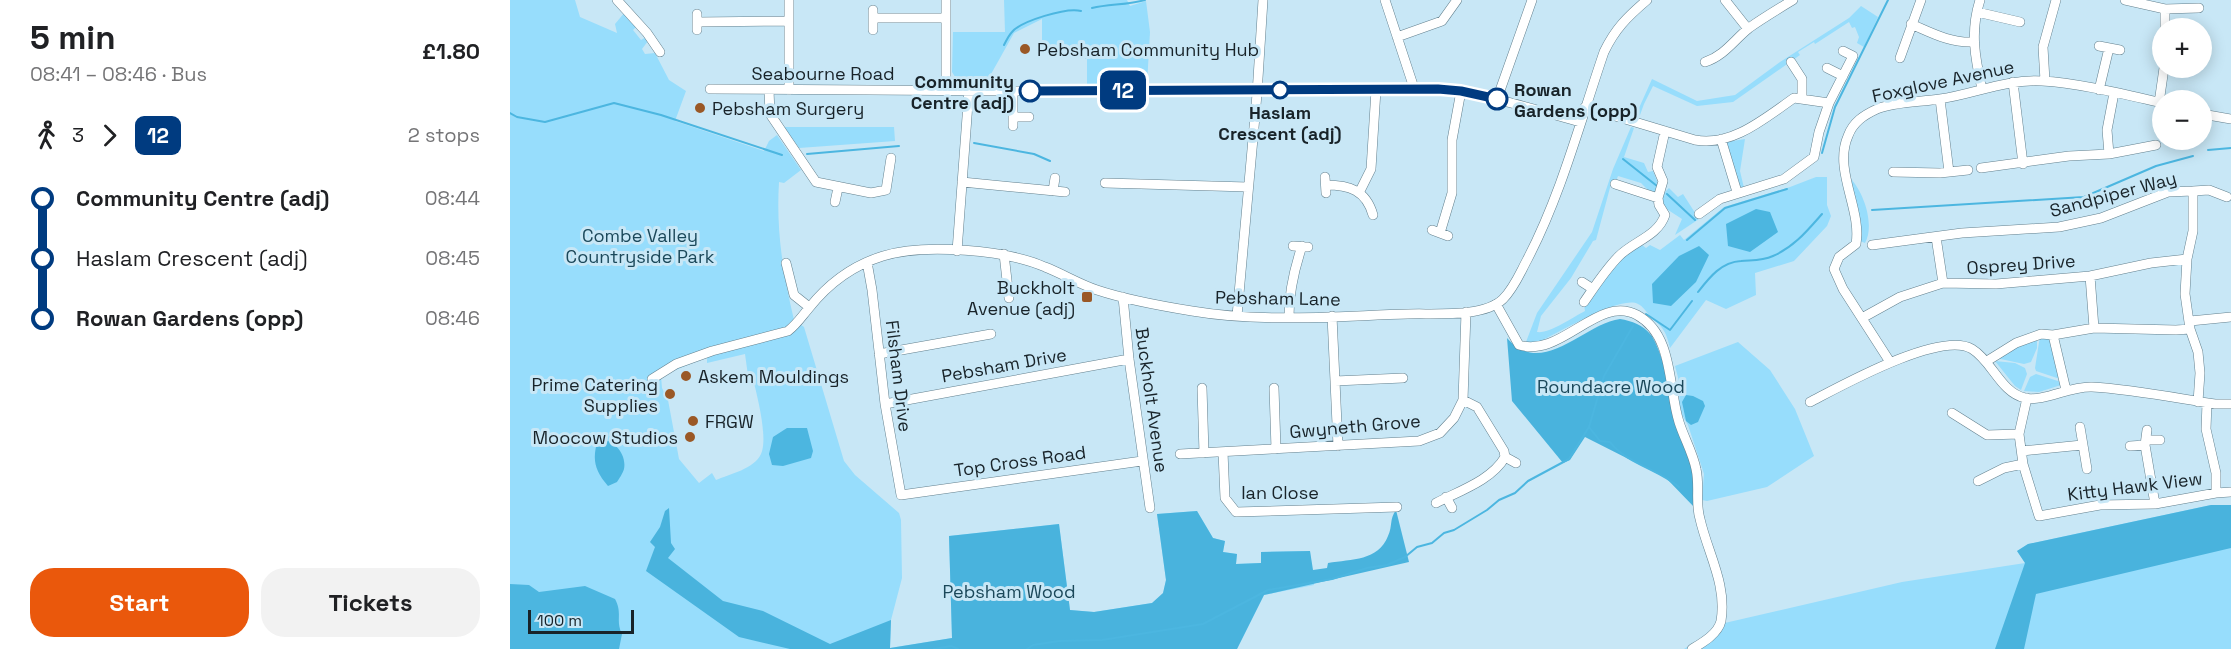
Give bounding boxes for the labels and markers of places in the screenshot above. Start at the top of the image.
place label: Pebsham Community Hub [1037,38,1259,61]
marker: Pebsham Community Hub [1018,42,1032,56]
place label: Community Centre (adj) [911,70,1014,114]
place label: Rowan Gardens (opp) [1514,78,1638,122]
marker: Community Centre (adj) [1019,80,1041,102]
marker: Haslam Crescent (adj) [1271,81,1289,99]
marker: Rowan Gardens (opp) [1486,88,1508,110]
place label: Pebsham Surgery [712,97,864,120]
marker: Pebsham Surgery [693,101,707,115]
place label: Haslam Crescent (adj) [1218,101,1342,145]
place label: Buckholt Avenue (adj) [967,276,1075,320]
marker: Buckholt Avenue (adj) [1080,290,1094,304]
place label: Askem Mouldings [698,365,849,388]
marker: Askem Mouldings [679,369,693,383]
place label: Prime Catering Supplies [531,373,658,417]
marker: Prime Catering Supplies [663,387,677,401]
place label: FRGW [705,410,754,433]
marker: FRGW [686,414,700,428]
place label: Moocow Studios [532,426,678,449]
marker: Moocow Studios [683,430,697,444]

